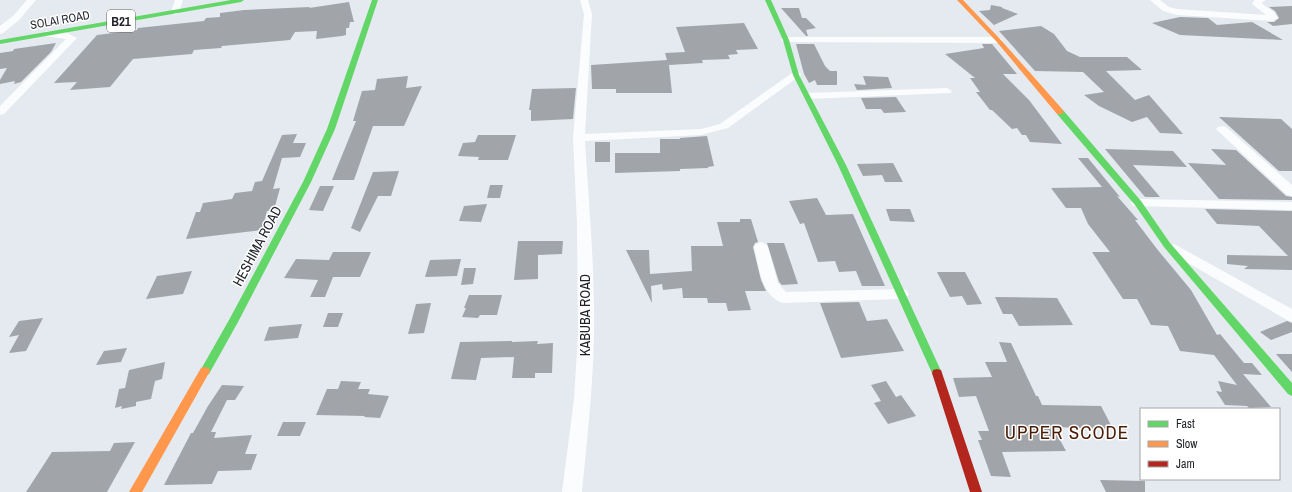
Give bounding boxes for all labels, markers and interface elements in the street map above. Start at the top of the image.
street label: SOLAI ROAD [29,7,91,33]
road number: B21 [107,10,135,32]
street label: HESHIMA ROAD [228,203,286,289]
street label: KABUBA ROAD [576,274,594,356]
legend [1140,408,1280,480]
text: Fast [1176,416,1195,432]
district label: UPPER SCODE [1005,419,1129,445]
text: Slow [1176,436,1198,452]
text: Jam [1176,456,1195,472]

